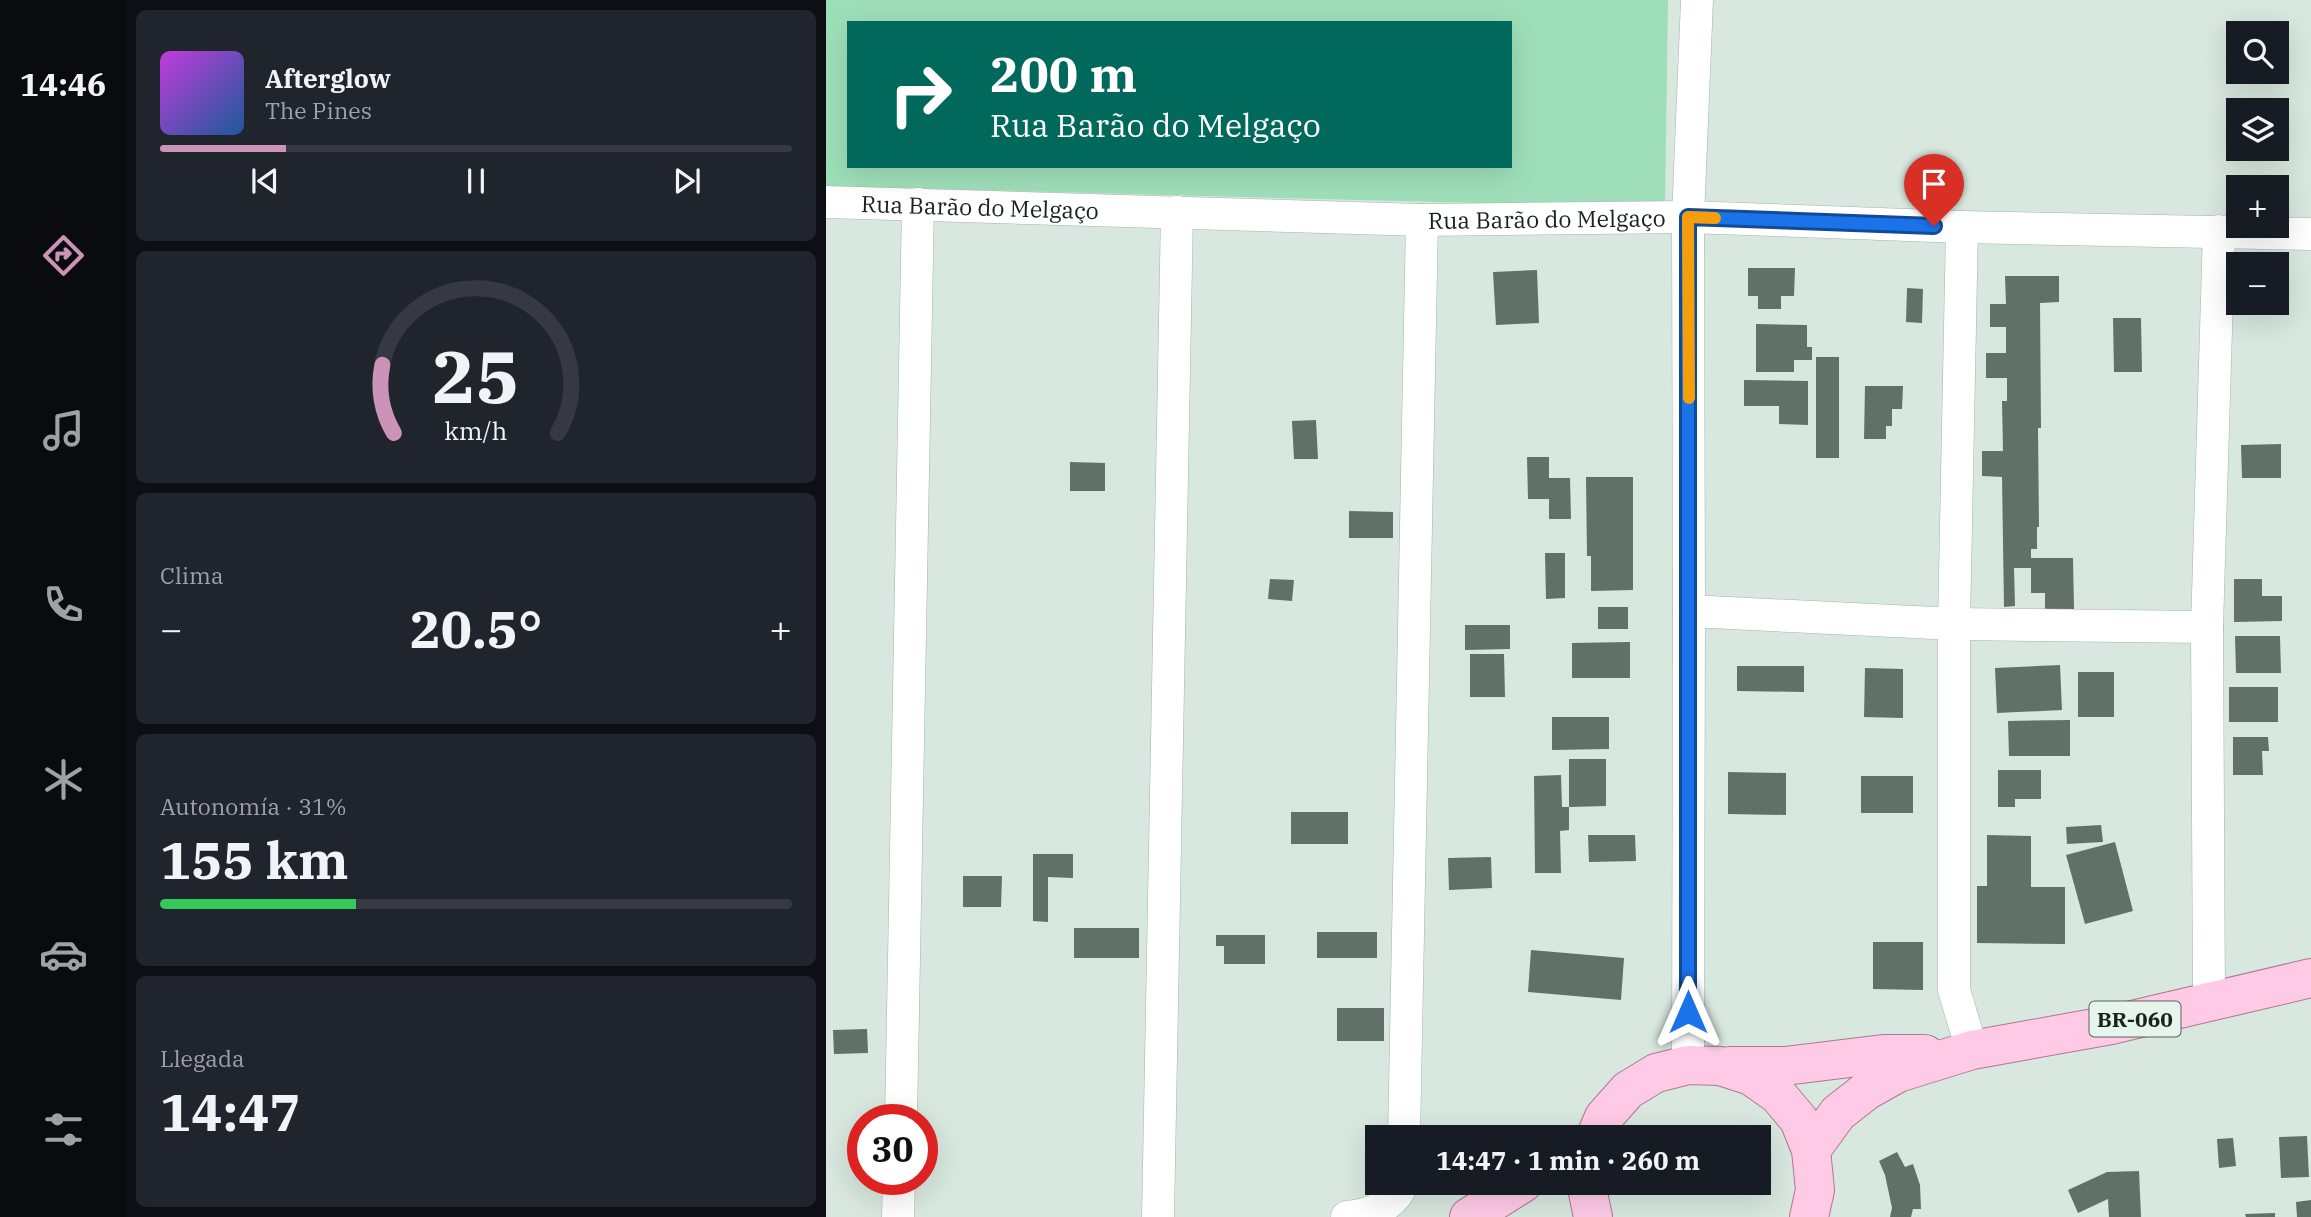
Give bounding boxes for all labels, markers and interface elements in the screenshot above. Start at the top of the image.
map controls [2226,21,2289,315]
button: search [2226,21,2289,84]
text: 200 m [990,42,1137,105]
icon: right [875,49,966,140]
text: Afterglow [265,61,391,95]
text: 14:46 [20,63,106,105]
text: The Pines [265,95,372,125]
button: layers [2226,98,2289,161]
text: Rua Barão do Melgaço [990,104,1321,146]
pin [1904,154,1964,226]
icon: previous [246,162,284,200]
icon: pause [457,162,495,200]
icon: next [668,162,706,200]
icon: arrive [1915,165,1953,203]
button: + [2226,175,2289,238]
street label: Rua Barão do Melgaço [861,188,1099,225]
street label: Rua Barão do Melgaço [1428,202,1666,235]
icon: directions [39,231,88,280]
button: − [2226,252,2289,315]
text: 25 [432,329,520,424]
icon: music [39,406,88,455]
text: km/h [444,414,508,447]
text: Clima [160,560,224,590]
icon: phone [39,580,88,629]
text: 20.5° [410,595,542,662]
text: − [160,604,183,653]
text: + [769,604,792,653]
icon: climate [39,755,88,804]
text: Autonomía · 31% [160,791,347,821]
text: 155 km [160,826,349,893]
icon: car [39,930,88,979]
position arrow [1651,975,1725,1049]
road number: BR-060 [2090,1002,2180,1036]
text: Llegada [160,1043,244,1073]
text: 14:47 [160,1078,301,1145]
speed limit sign: 30 [847,1104,938,1195]
icon: filters [39,1105,88,1154]
text: 14:47 · 1 min · 260 m [1436,1143,1700,1177]

